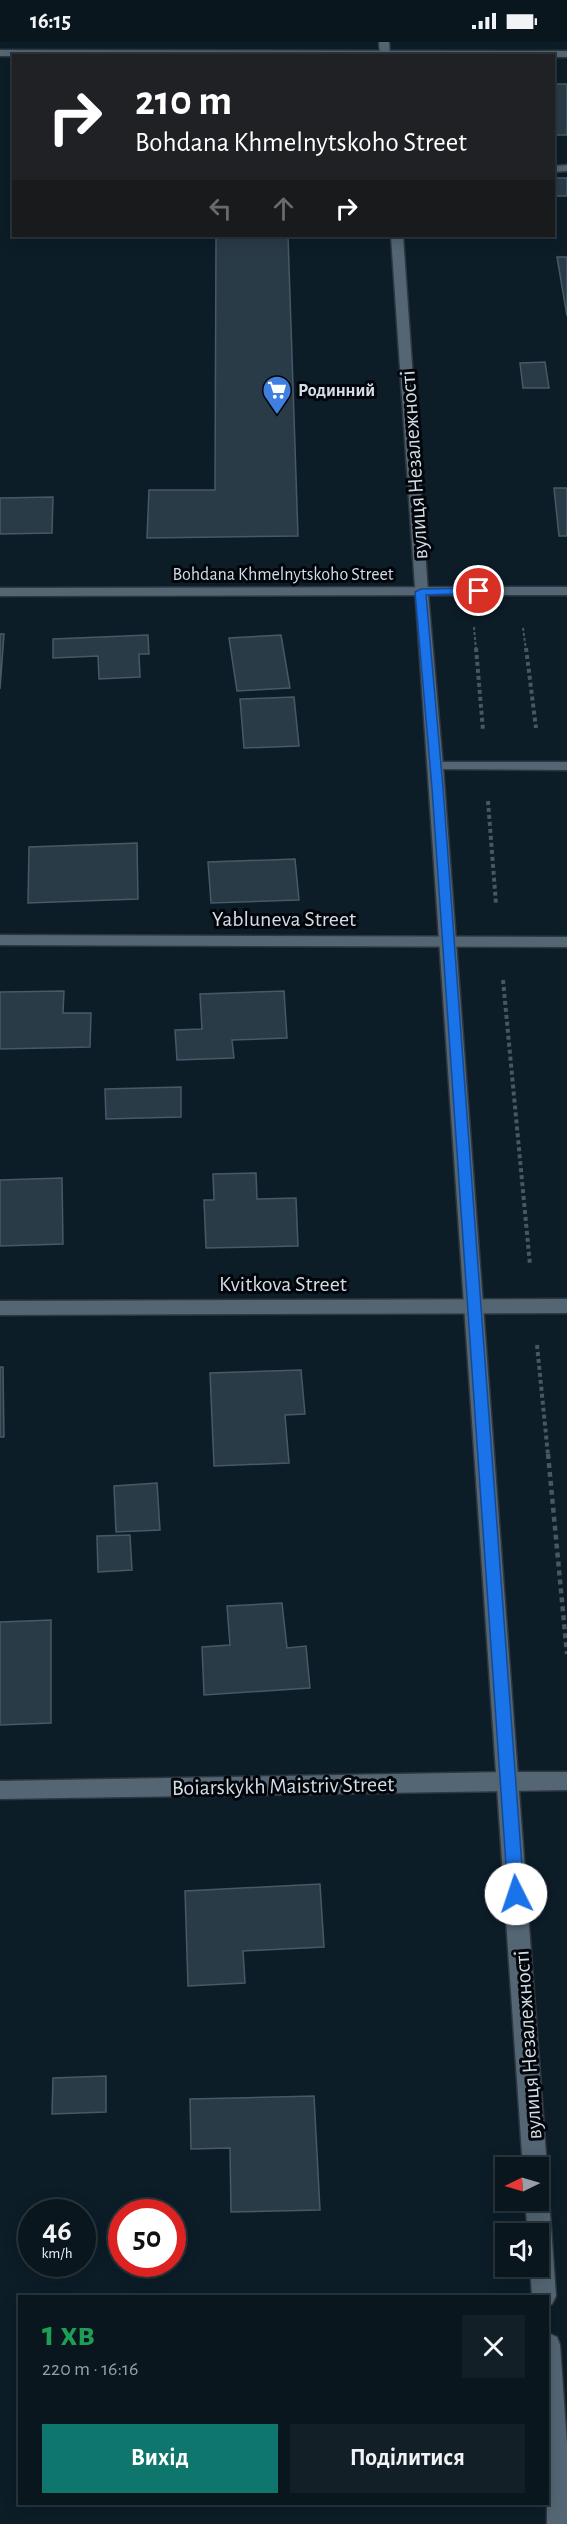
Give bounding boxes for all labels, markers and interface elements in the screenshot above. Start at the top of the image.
text: 16:15 [30,10,71,32]
icon: right [36,78,114,156]
text: 210 m [135,80,232,122]
text: Bohdana Khmelnytskoho Street [135,129,467,156]
icon: left [204,192,237,225]
icon: ahead [267,192,300,225]
icon: right [330,192,363,225]
street label: вулиця Незалежності [396,370,432,560]
supermarket icon: Родинний [261,374,293,416]
place label: Родинний [298,382,375,400]
pin [453,565,504,616]
street label: Bohdana Khmelnytskoho Street [172,566,394,584]
icon: arrive [462,574,495,607]
street label: Yabluneva Street [212,908,356,930]
street label: Kvitkova Street [219,1273,347,1295]
street label: Boiarskykh Maistriv Street [172,1773,394,1799]
position arrow [484,1862,548,1926]
street label: вулиця Незалежності [510,1950,546,2140]
north arrow [495,2157,549,2211]
map controls [495,2157,549,2277]
speed limit sign: 50 [108,2199,186,2277]
text: 46 [42,2216,72,2246]
button: sound [495,2223,549,2277]
text: km/h [42,2246,72,2261]
button: close [462,2315,525,2378]
text: 1 хв [42,2316,95,2352]
text: 220 m · 16:16 [42,2359,138,2379]
button: Вихід [42,2424,278,2493]
button: Поділитися [290,2424,525,2493]

